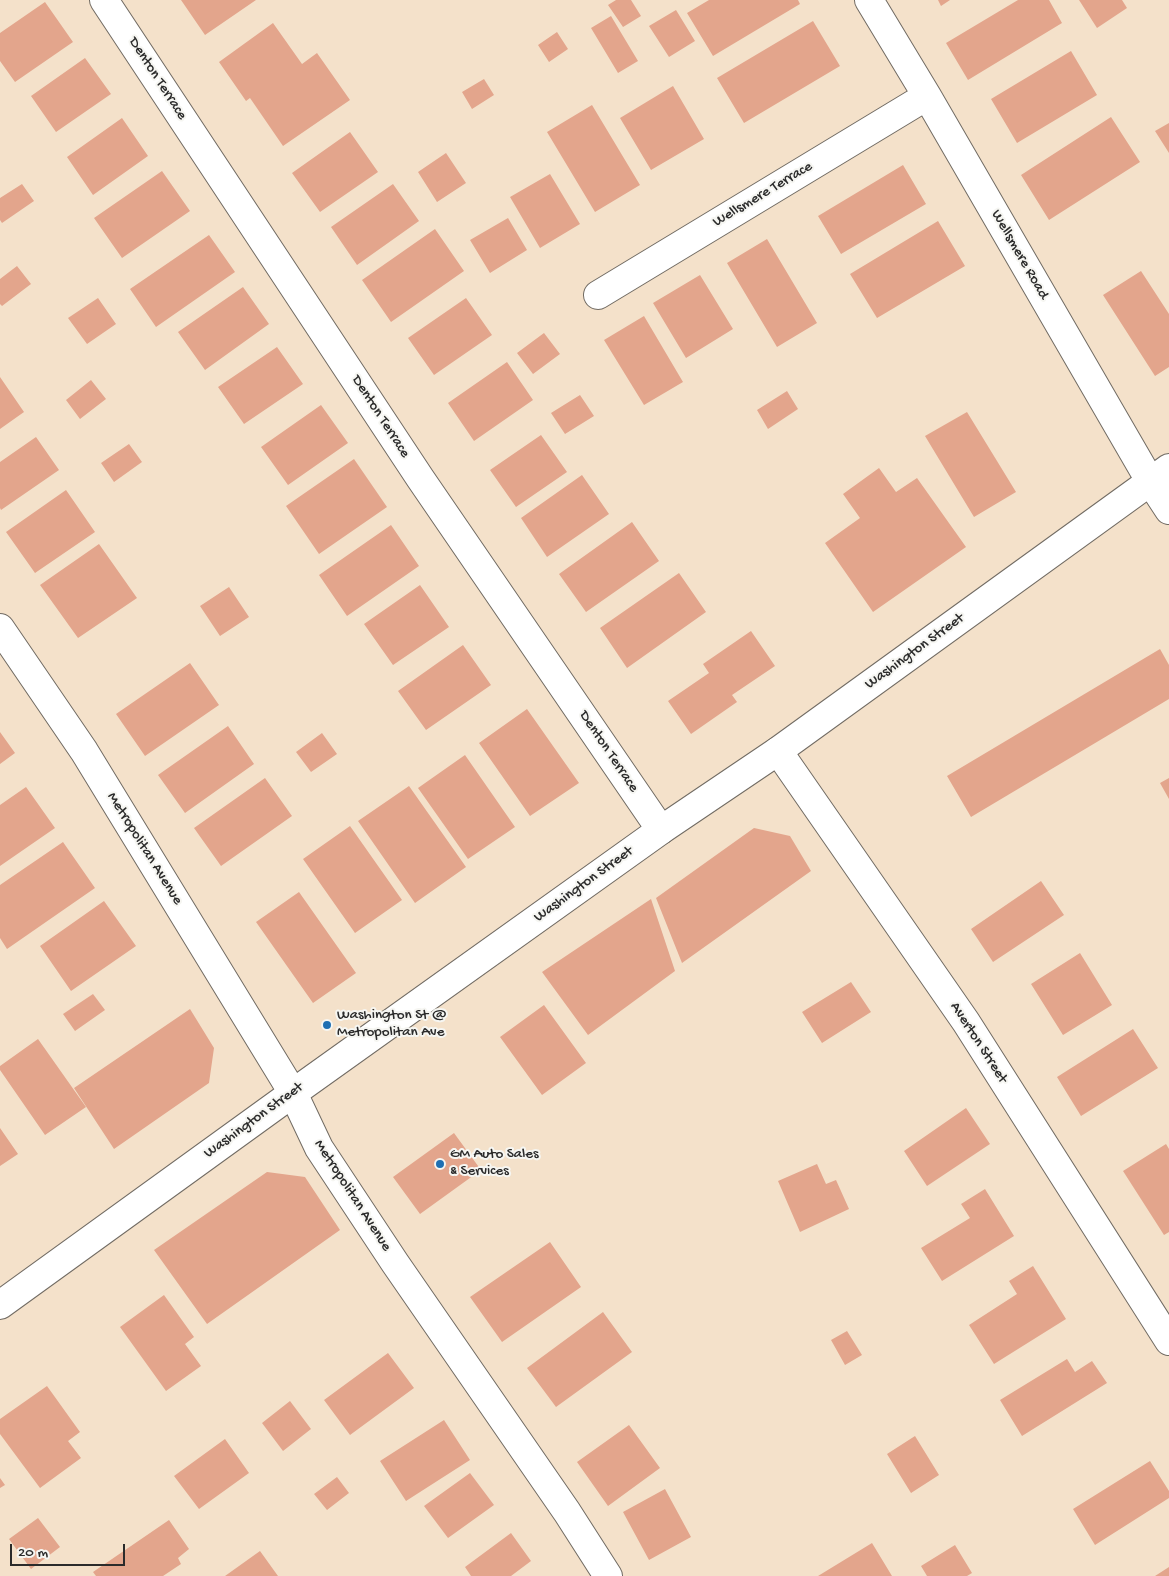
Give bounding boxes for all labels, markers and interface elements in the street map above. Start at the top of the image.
street label: Denton Terrace [124,34,190,124]
street label: Wellsmere Terrace [710,158,816,232]
street label: Wellsmere Road [986,207,1052,303]
street label: Denton Terrace [347,372,413,462]
street label: Washington Street [862,610,968,694]
street label: Denton Terrace [574,708,642,796]
street label: Metropolitan Avenue [102,789,186,909]
street label: Washington Street [531,843,637,927]
street label: Averton Street [945,999,1011,1087]
place label: Washington St @ Metropolitan Ave [337,1007,447,1042]
marker: Washington St @ Metropolitan Ave [321,1019,333,1031]
street label: Washington Street [201,1079,307,1163]
street label: Metropolitan Avenue [309,1137,395,1255]
place label: GM Auto Sales & Services [450,1146,539,1181]
marker: GM Auto Sales & Services [434,1158,446,1170]
scale bar [12,1534,128,1566]
text: 20 m [18,1544,48,1562]

